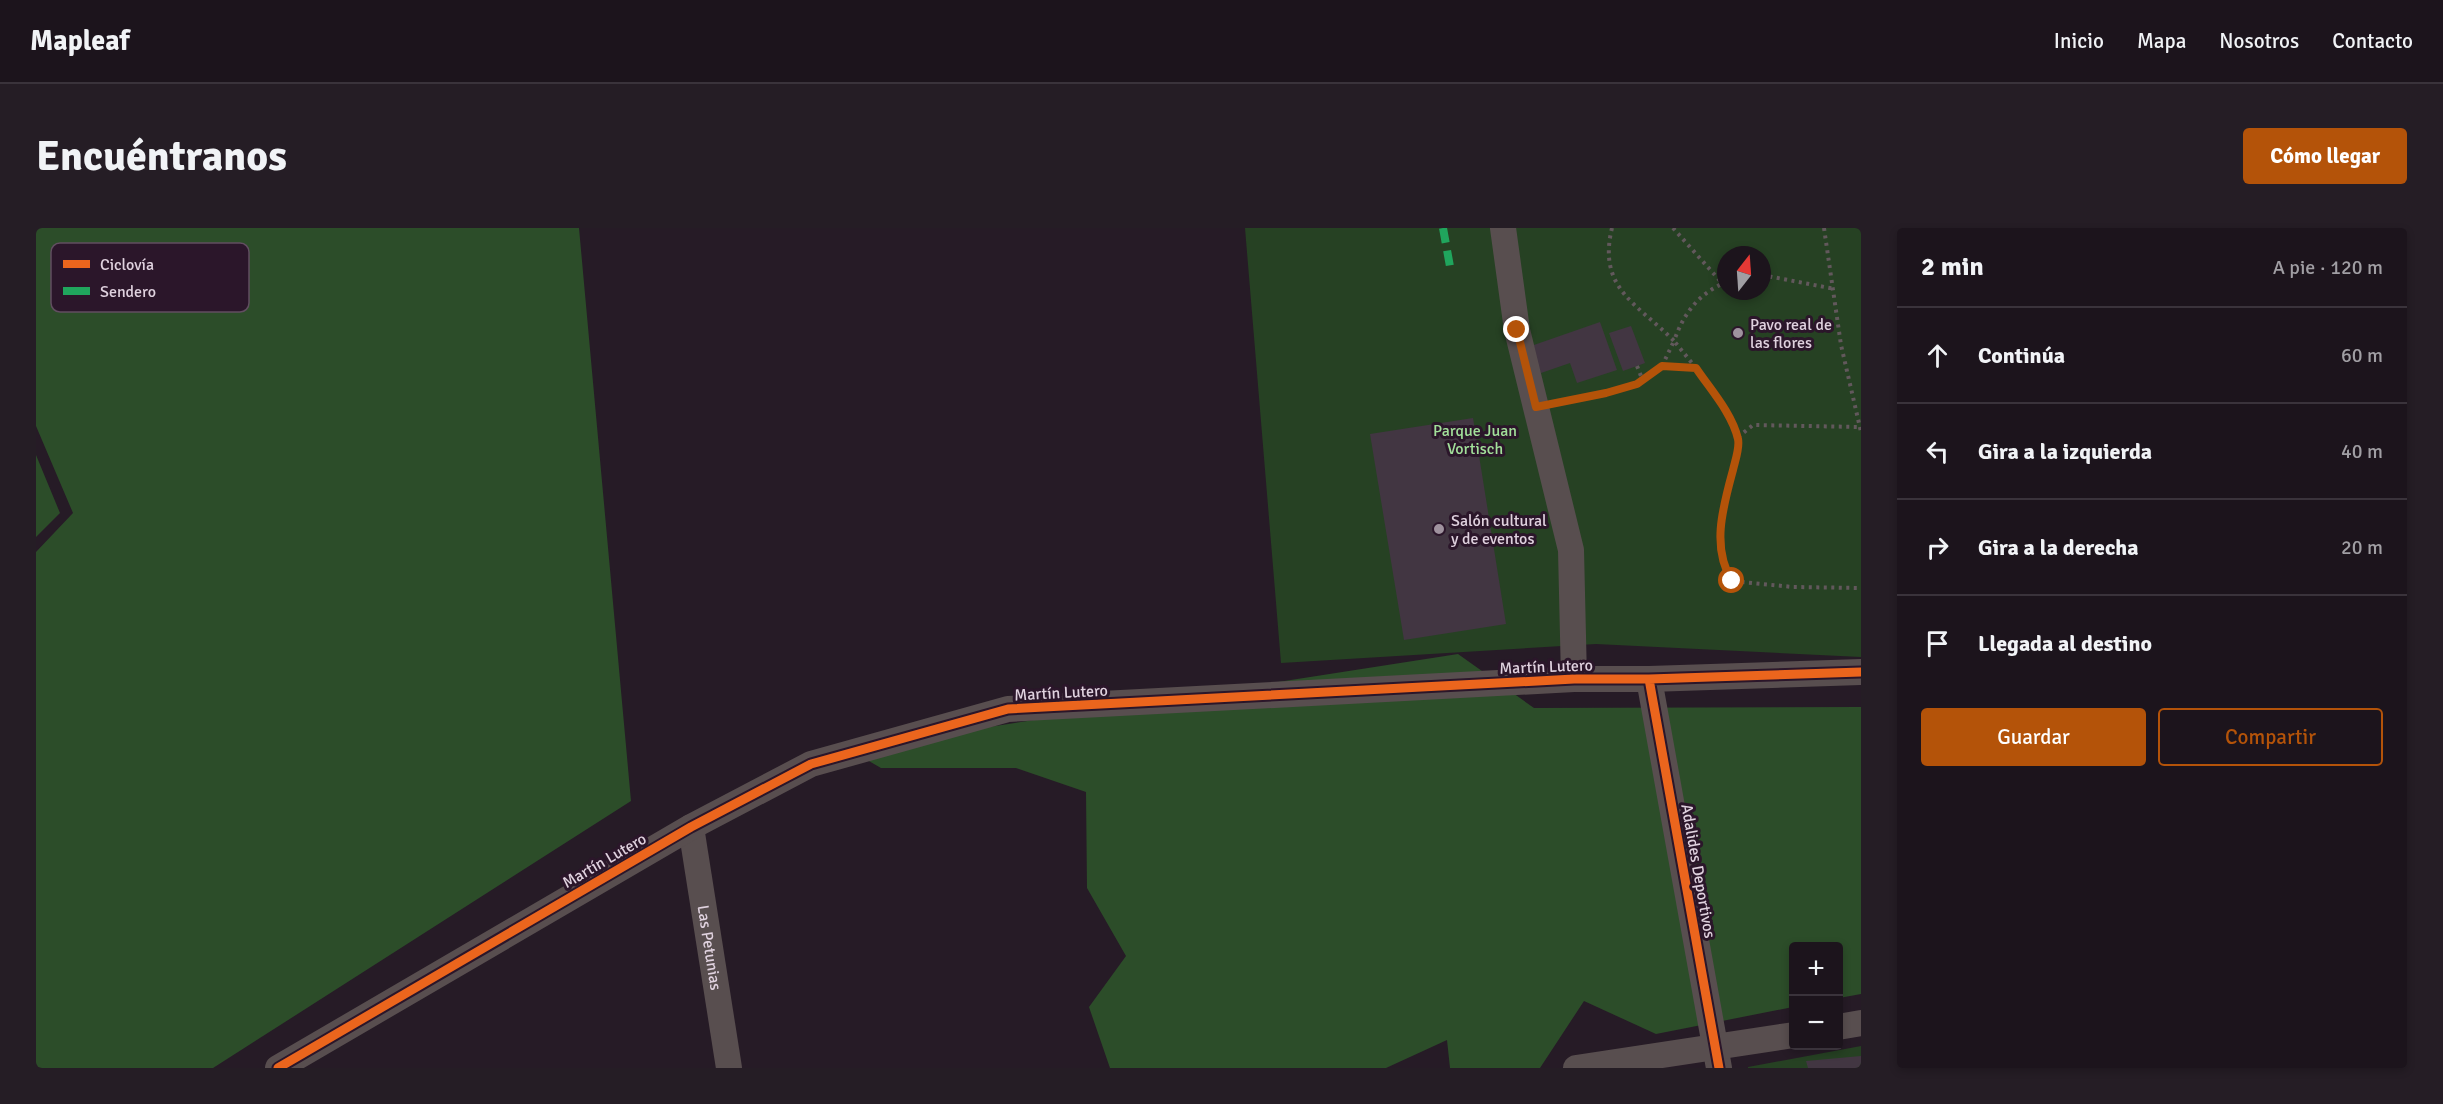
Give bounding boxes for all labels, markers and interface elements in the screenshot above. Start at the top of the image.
text: Mapleaf [30,24,130,58]
text: Inicio [2054,28,2104,54]
text: Mapa [2137,28,2186,54]
text: Nosotros [2219,28,2299,54]
text: Contacto [2332,28,2413,54]
button: Cómo llegar [2243,128,2407,184]
text: Encuéntranos [36,131,287,182]
legend [51,243,249,312]
north arrow [1717,246,1771,300]
text: 2 min [1921,251,1984,283]
text: Ciclovía [100,255,154,275]
text: A pie · 120 m [2273,255,2383,280]
text: Sendero [100,282,156,302]
place label: Pavo real de las flores [1750,315,1832,353]
route end [1503,316,1529,342]
marker: Pavo real de las flores [1731,326,1745,340]
icon: ahead [1921,339,1954,372]
text: Continúa [1978,342,2065,369]
text: 60 m [2341,343,2383,368]
park label: Parque Juan Vortisch [1433,421,1517,459]
icon: left [1921,435,1954,468]
text: Gira a la izquierda [1978,438,2152,465]
text: 40 m [2341,439,2383,464]
place label: Salón cultural y de eventos [1451,511,1547,549]
marker: Salón cultural y de eventos [1432,522,1446,536]
icon: right [1921,531,1954,564]
text: Gira a la derecha [1978,534,2139,561]
text: 20 m [2341,535,2383,560]
route start [1718,567,1744,593]
icon: arrive [1921,627,1954,660]
text: Llegada al destino [1978,630,2152,657]
street label: Martín Lutero [1499,655,1593,679]
street label: Martín Lutero [1014,681,1108,705]
button: Guardar [1921,708,2146,766]
button: Compartir [2158,708,2383,766]
street label: Adalides Deportivos [1676,803,1720,940]
street label: Martín Lutero [559,829,650,893]
street label: Las Petunias [692,904,726,992]
map controls [1789,942,1843,1050]
button: + [1789,942,1843,996]
button: − [1789,996,1843,1050]

